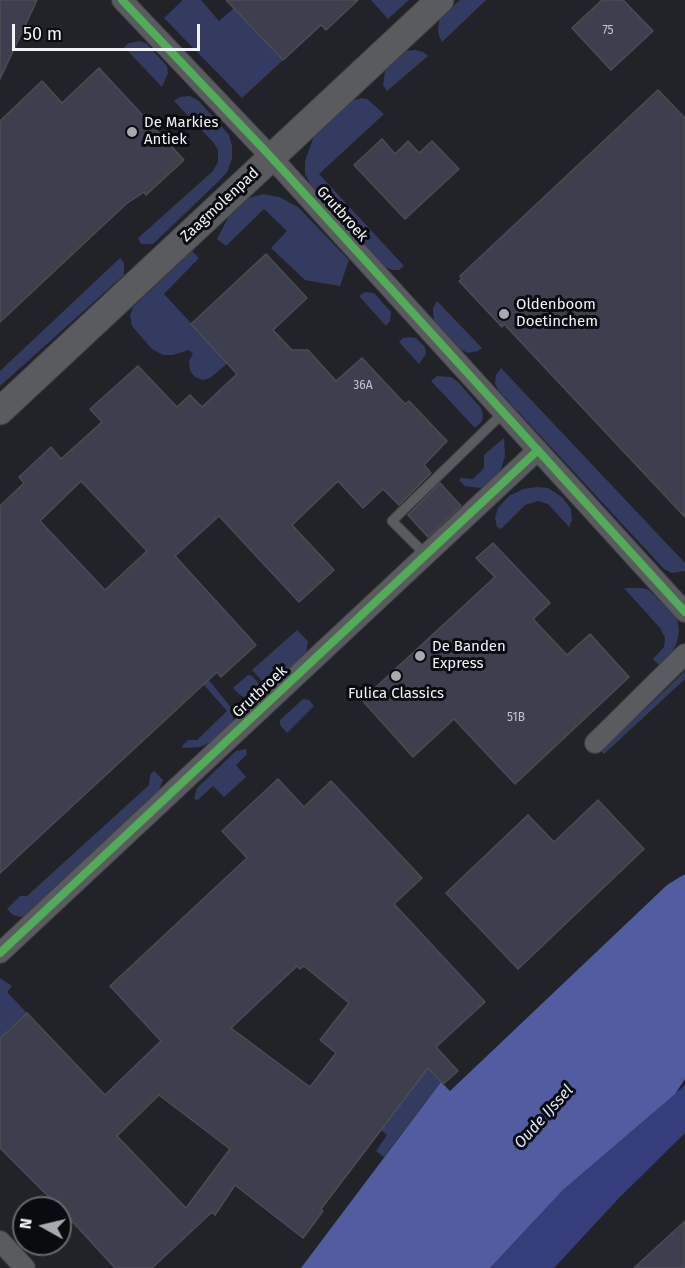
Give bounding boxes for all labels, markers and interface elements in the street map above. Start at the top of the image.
scale bar [15,12,202,50]
text: 50 m [23,23,62,45]
house number: 75 [602,24,614,38]
place label: De Markies Antiek [144,114,219,149]
marker: De Markies Antiek [125,125,139,139]
street label: Zaagmolenpad [177,164,263,246]
street label: Grutbroek [312,183,372,245]
place label: Oldenboom Doetinchem [516,296,598,331]
marker: Oldenboom Doetinchem [497,307,511,321]
house number: 36A [353,379,373,393]
place label: De Banden Express [432,638,506,673]
marker: De Banden Express [413,649,427,663]
street label: Grutbroek [229,662,291,722]
marker: Fulica Classics [389,669,403,683]
place label: Fulica Classics [348,685,444,703]
house number: 51B [507,711,525,725]
water label: Oude IJssel [510,1081,578,1153]
north arrow [12,1196,72,1256]
text: N [16,1217,36,1230]

